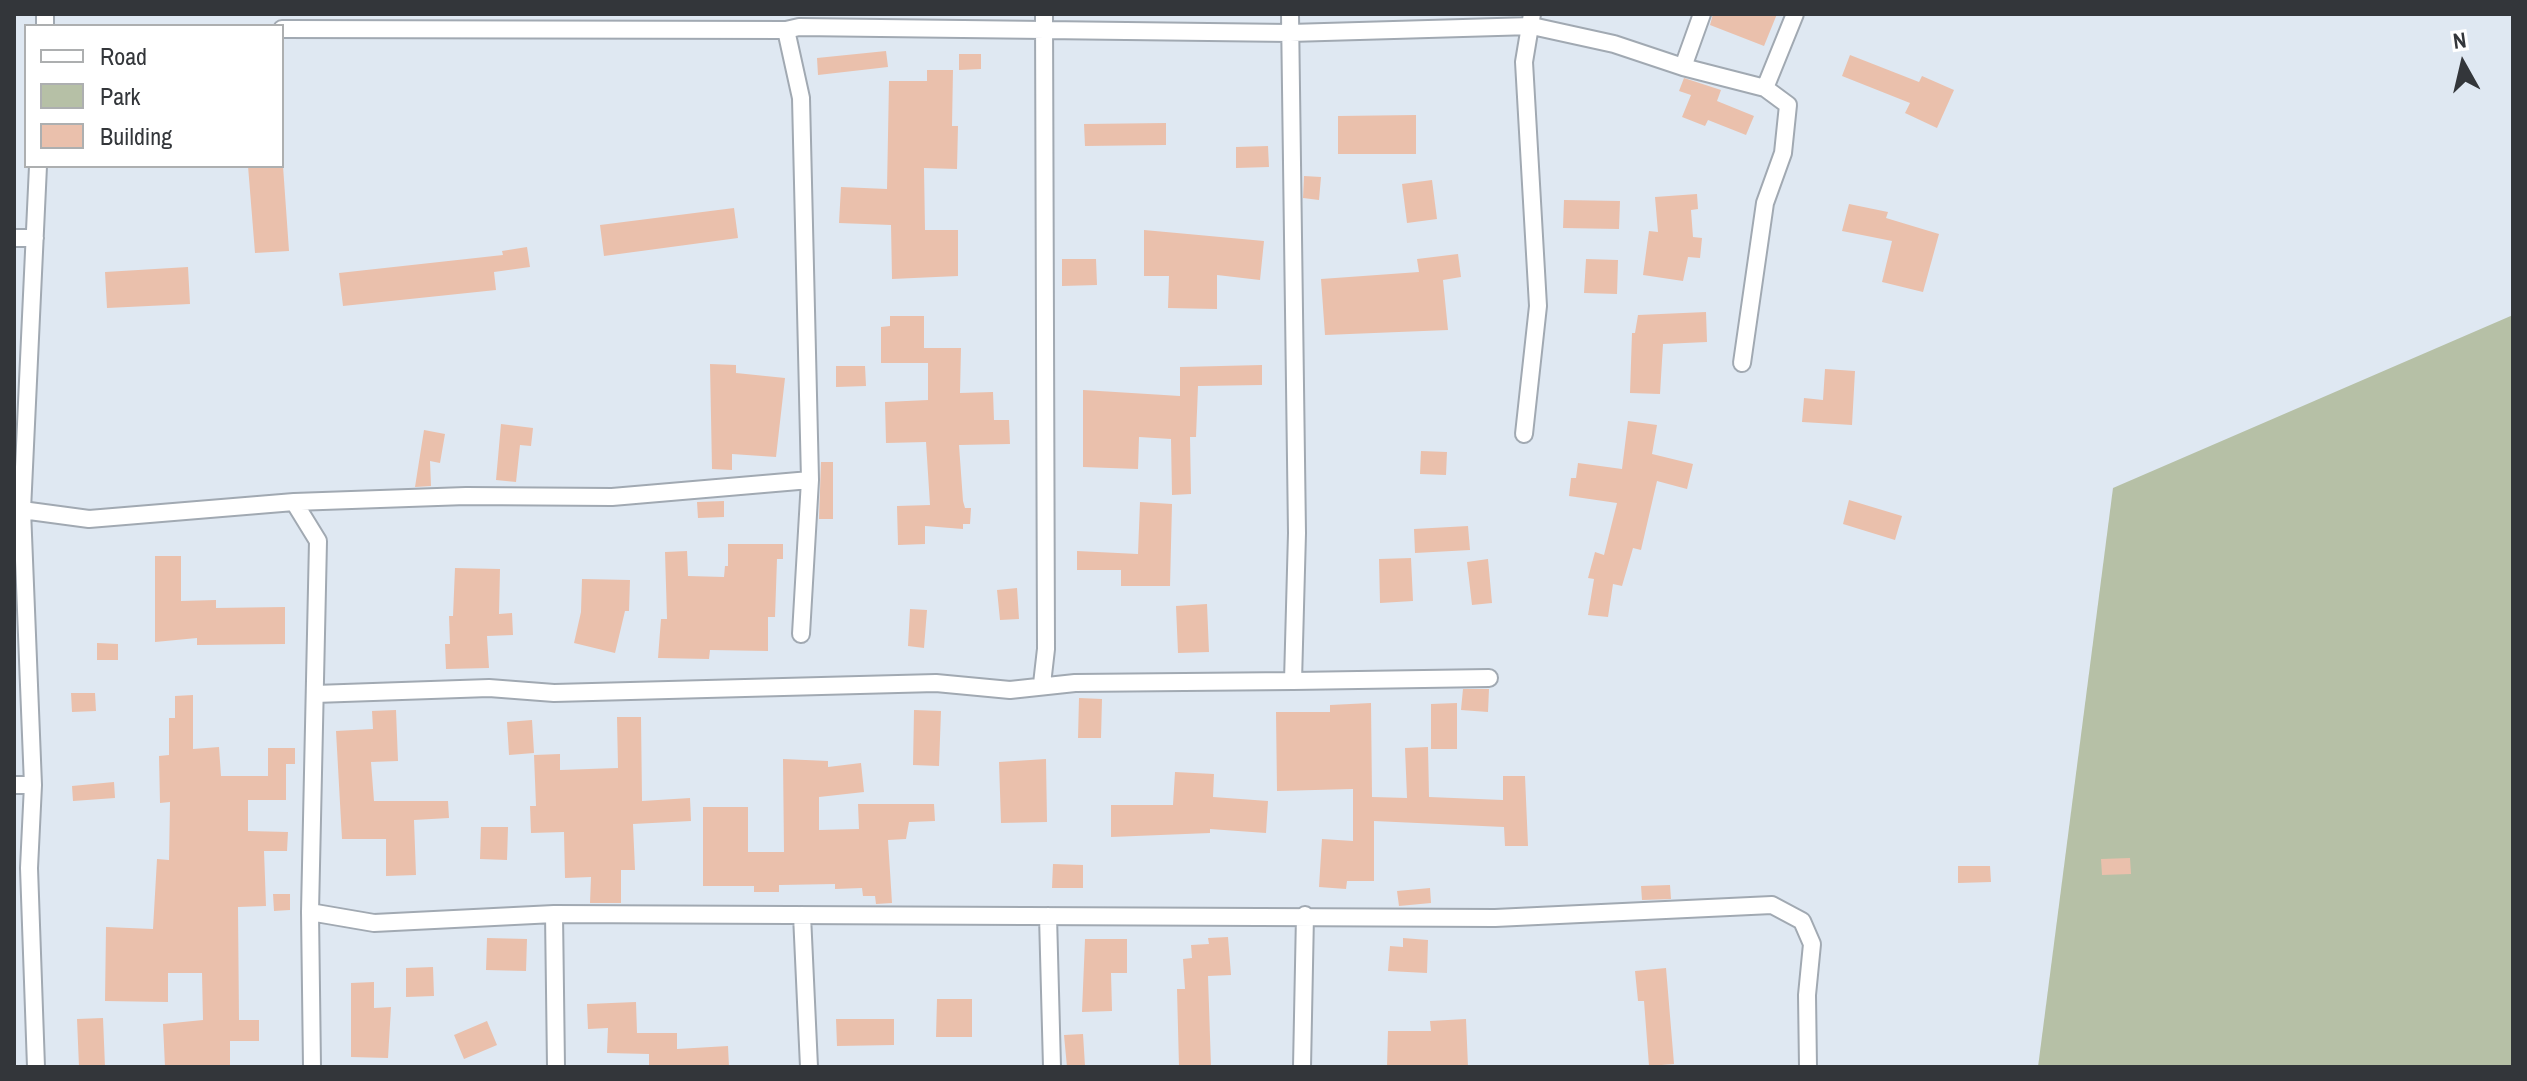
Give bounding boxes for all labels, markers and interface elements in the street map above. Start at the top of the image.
legend [24,24,284,168]
north arrow [2423,24,2503,104]
text: N [2451,24,2468,56]
text: Road [100,40,147,72]
text: Park [100,80,140,112]
text: Building [100,120,172,152]

